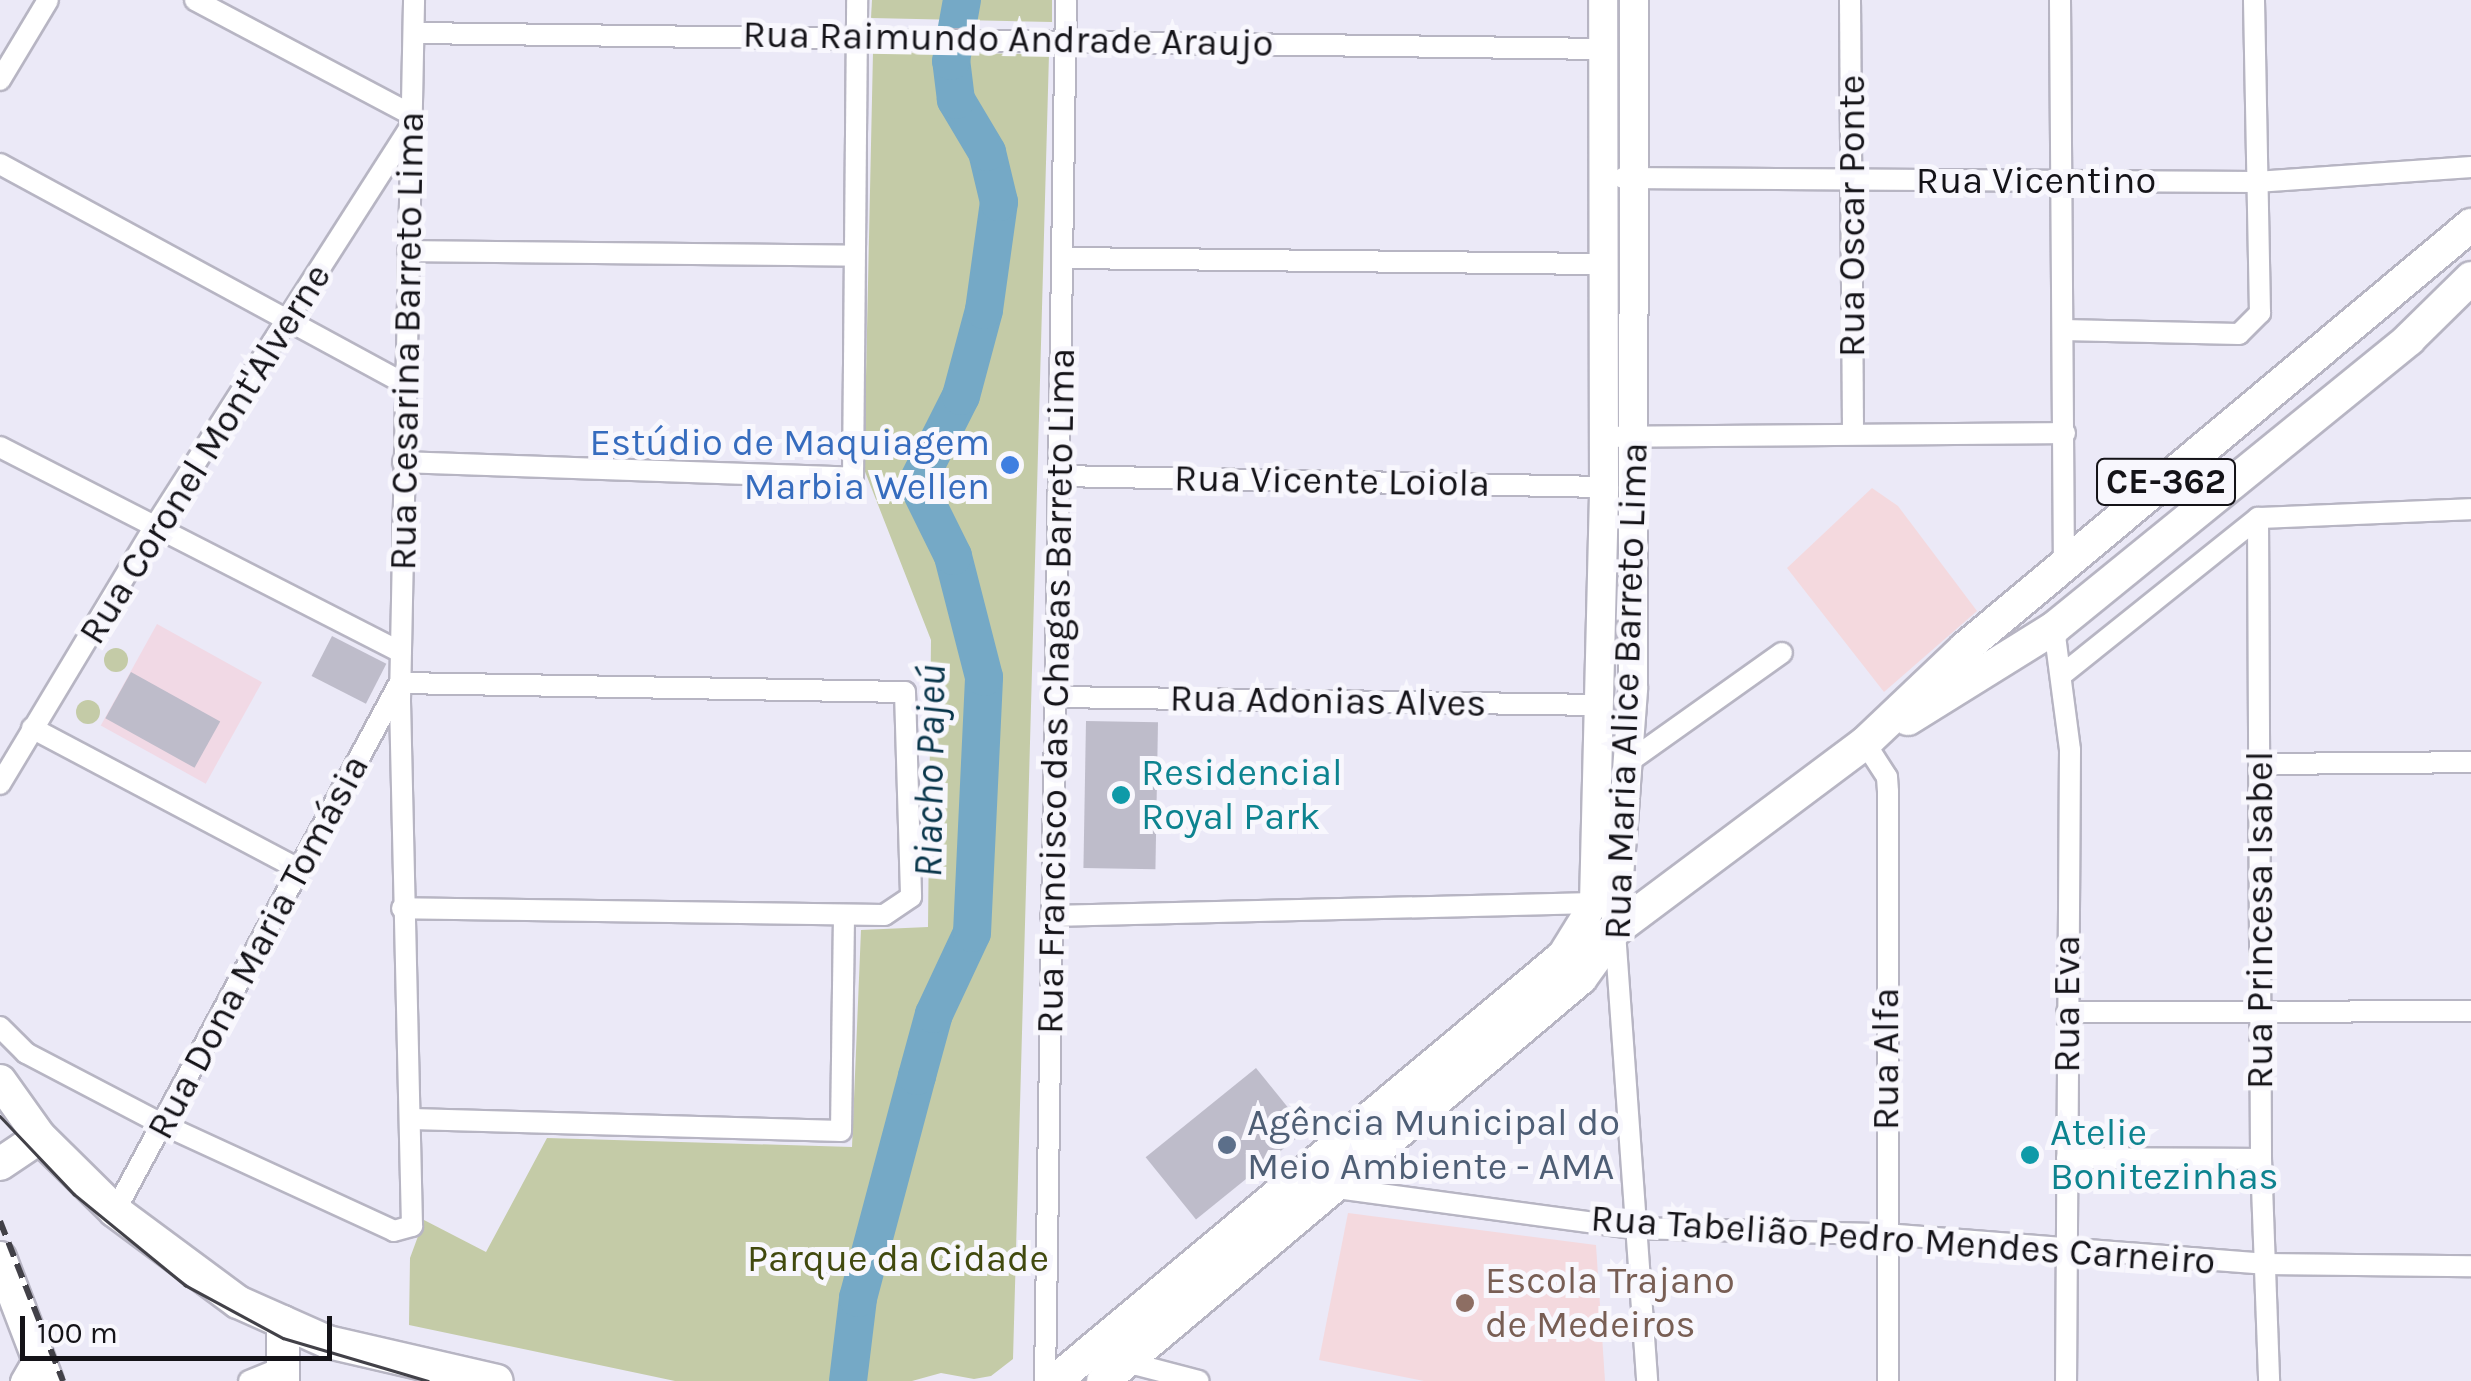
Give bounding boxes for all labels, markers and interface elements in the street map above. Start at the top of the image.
street label: Rua Raimundo Andrade Araujo [742,12,1274,66]
street label: Rua Oscar Ponte [1829,75,1875,357]
street label: Rua Cesarina Barreto Lima [380,111,434,571]
street label: Rua Vicentino [1916,158,2156,204]
street label: Rua Coronel Mont'Alverne [69,256,341,652]
street label: Rua Francisco das Chagas Barreto Lima [1027,348,1085,1034]
place label: Estúdio de Maquiagem Marbia Wellen [590,420,990,509]
street label: Rua Maria Alice Barreto Lima [1595,442,1657,940]
road number: CE-362 [2096,452,2236,512]
marker: Estúdio de Maquiagem Marbia Wellen [999,454,1021,476]
street label: Rua Vicente Loiola [1174,455,1490,507]
water label: Riacho Pajeú [904,664,956,878]
street label: Rua Adonias Alves [1169,675,1487,727]
street label: Rua Dona Maria Tomásia [137,747,379,1147]
place label: Residencial Royal Park [1141,750,1343,839]
street label: Rua Princesa Isabel [2237,751,2283,1089]
marker: Residencial Royal Park [1110,784,1132,806]
street label: Rua Eva [2044,935,2090,1073]
street label: Rua Alfa [1863,988,1909,1130]
place label: Agência Municipal do Meio Ambiente - AMA [1247,1100,1620,1190]
place label: Atelie Bonitezinhas [2050,1110,2279,1200]
marker: Agência Municipal do Meio Ambiente - AMA [1216,1134,1238,1156]
marker: Atelie Bonitezinhas [2019,1144,2041,1166]
street label: Rua Tabelião Pedro Mendes Carneiro [1589,1195,2217,1285]
park label: Parque da Cidade [747,1236,1049,1282]
place label: Escola Trajano de Medeiros [1485,1258,1735,1348]
marker: Escola Trajano de Medeiros [1454,1292,1476,1314]
scale bar [25,1296,338,1358]
text: 100 m [37,1315,118,1351]

